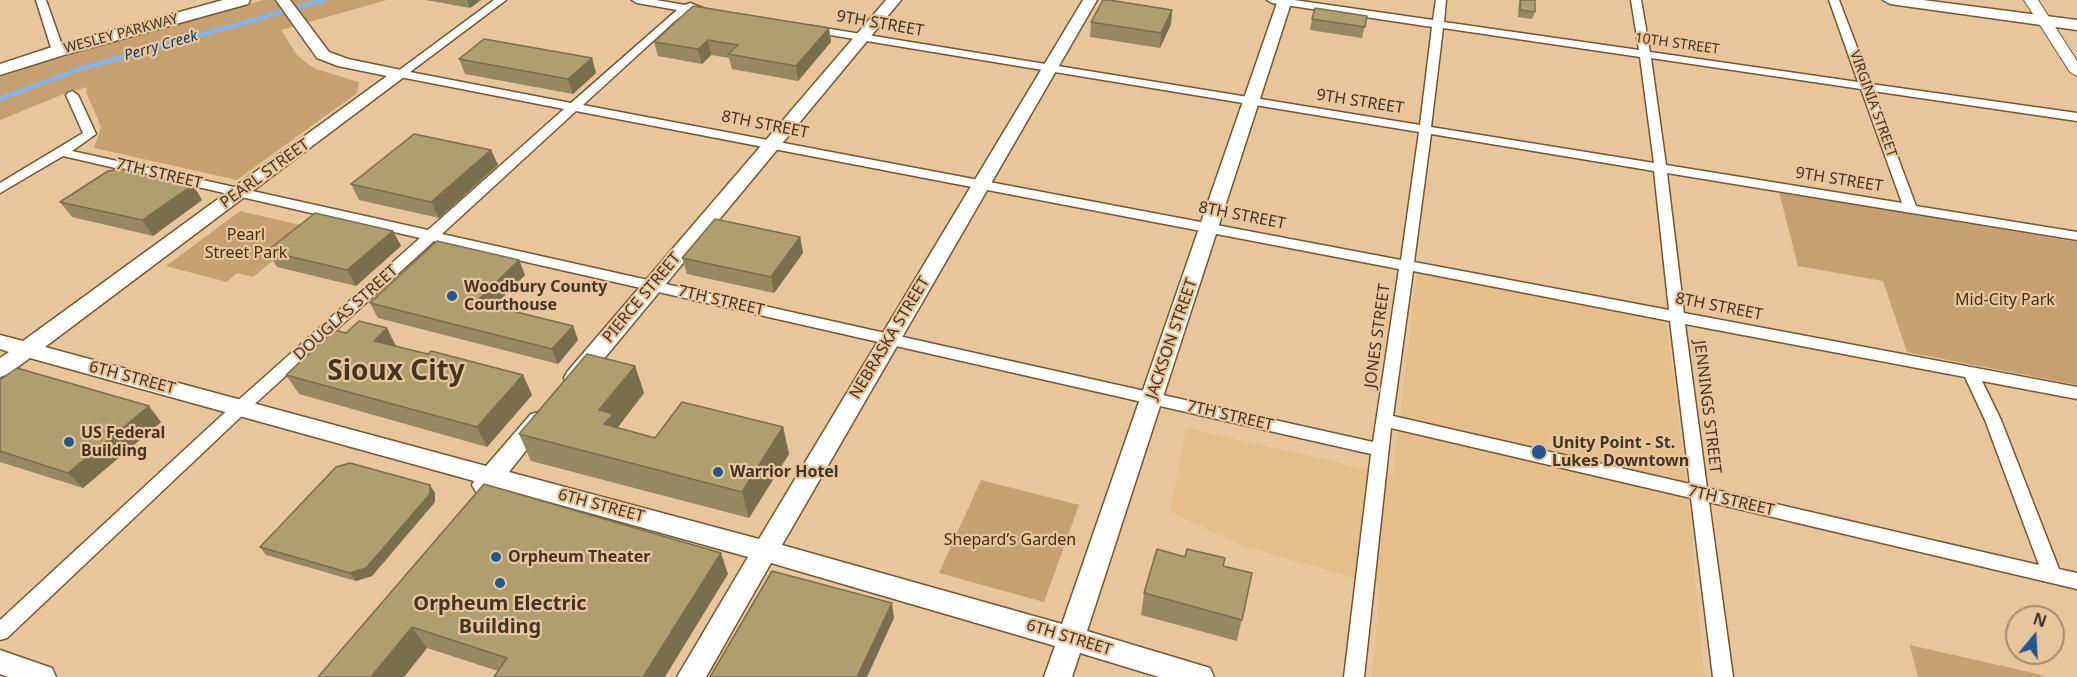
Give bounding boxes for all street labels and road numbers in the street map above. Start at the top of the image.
street label: 9TH STREET [835,7,925,41]
street label: WESLEY PARKWAY [62,11,180,57]
street label: 10TH STREET [1634,30,1720,58]
street label: VIRGINIA STREET [1846,48,1900,160]
street label: 9TH STREET [1315,86,1405,118]
street label: 8TH STREET [720,107,810,143]
street label: PEARL STREET [217,135,313,213]
street label: 7TH STREET [114,155,204,193]
street label: 9TH STREET [1794,164,1884,196]
street label: 8TH STREET [1197,198,1287,234]
street label: PIERCE STREET [599,249,685,347]
street label: DOUGLAS STREET [290,261,402,365]
street label: NEBRASKA STREET [846,273,934,403]
street label: JACKSON STREET [1142,276,1202,402]
street label: 7TH STREET [676,282,766,320]
street label: JONES STREET [1361,283,1395,389]
street label: 8TH STREET [1674,289,1764,325]
street label: JENNINGS STREET [1689,339,1725,475]
street label: 6TH STREET [87,357,177,399]
street label: 7TH STREET [1185,397,1275,435]
street label: 7TH STREET [1686,482,1776,520]
street label: 6TH STREET [556,485,646,527]
street label: 6TH STREET [1024,616,1114,660]

